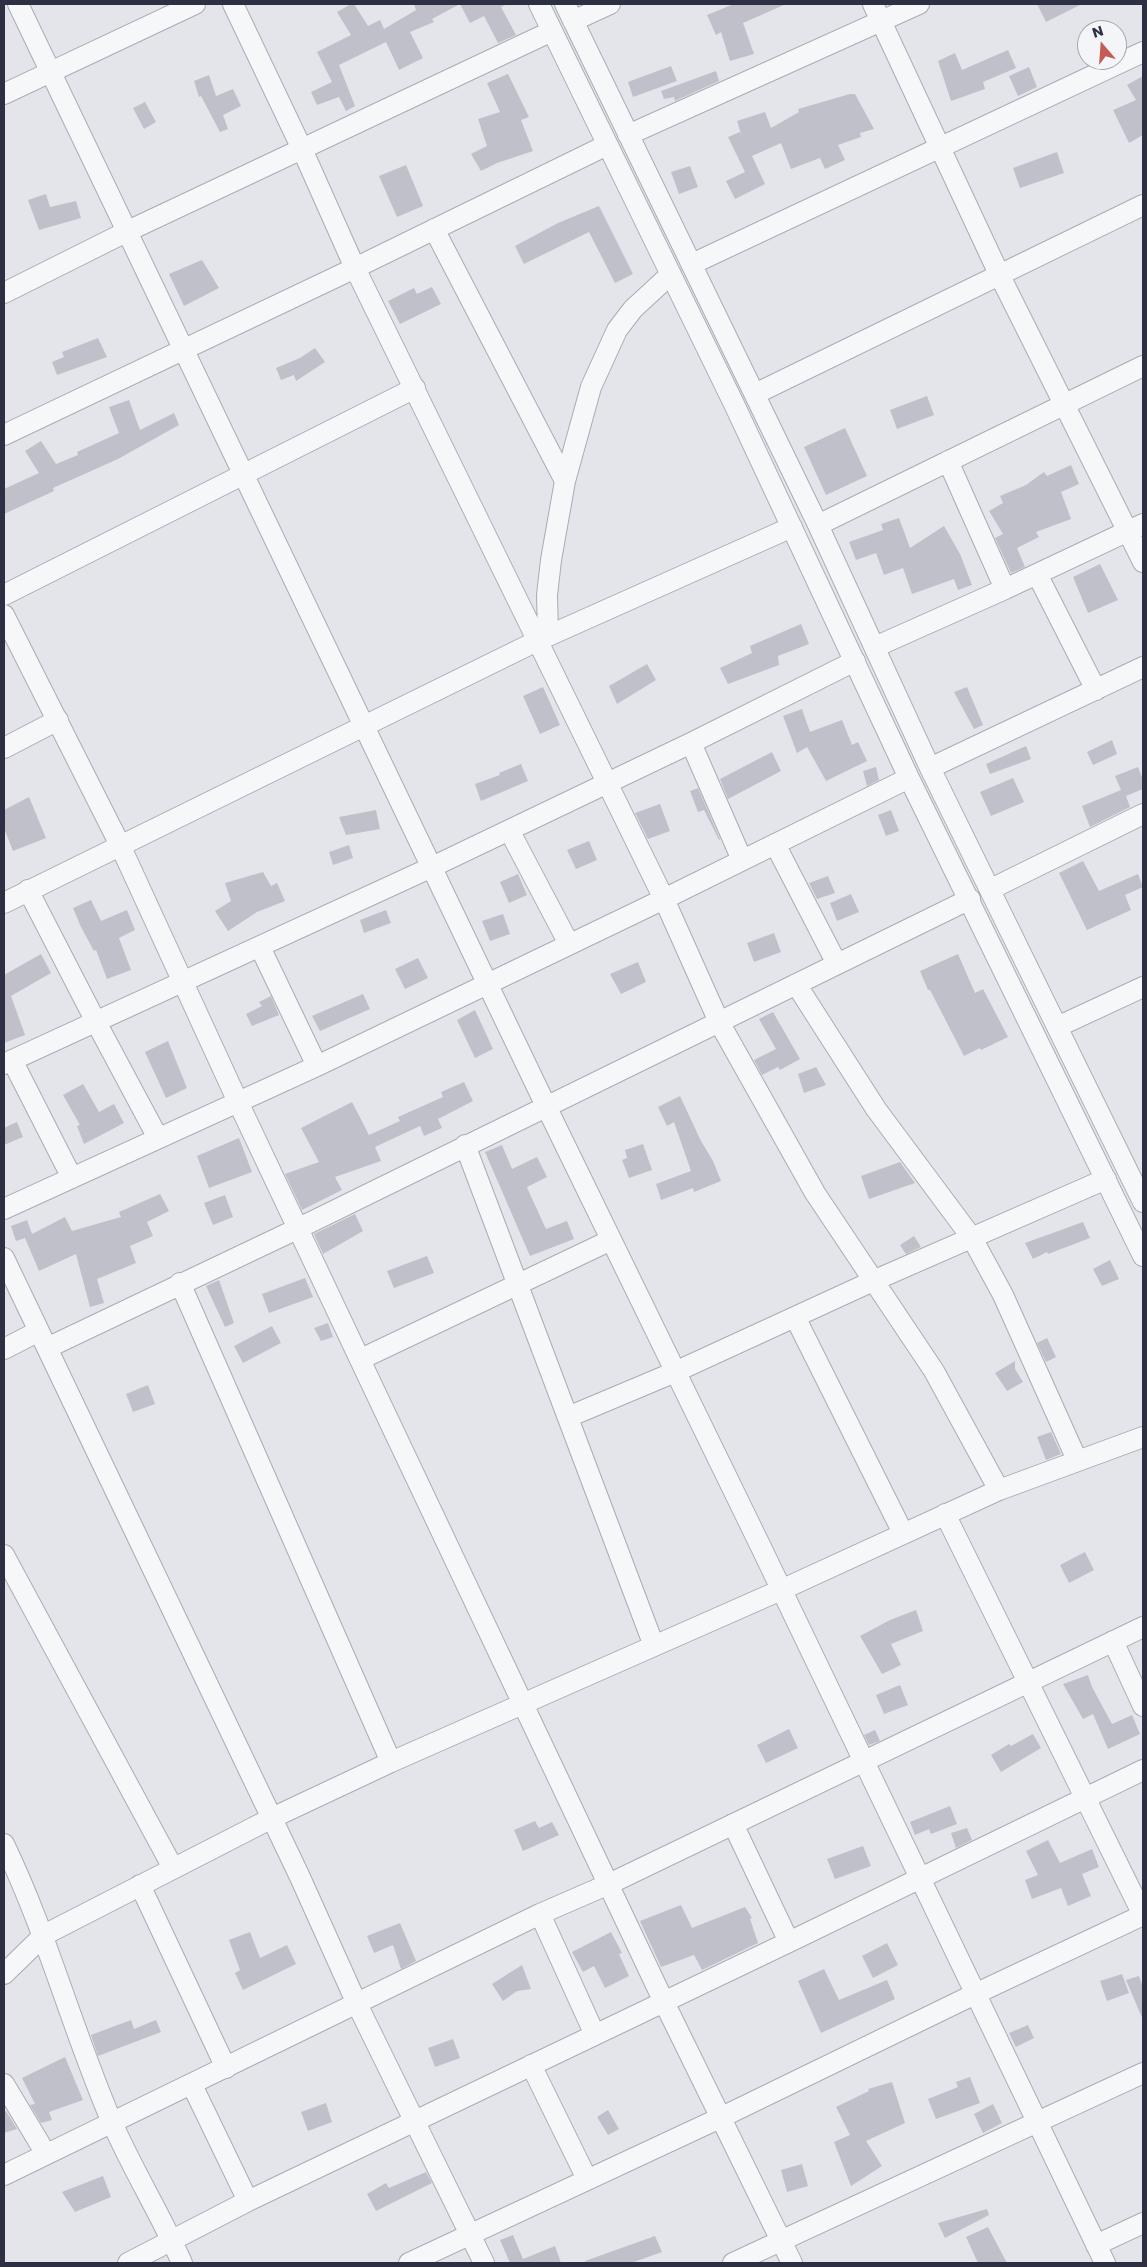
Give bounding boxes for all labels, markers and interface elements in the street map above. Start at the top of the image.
north arrow [1077,20,1127,70]
text: N [1090,21,1106,43]

